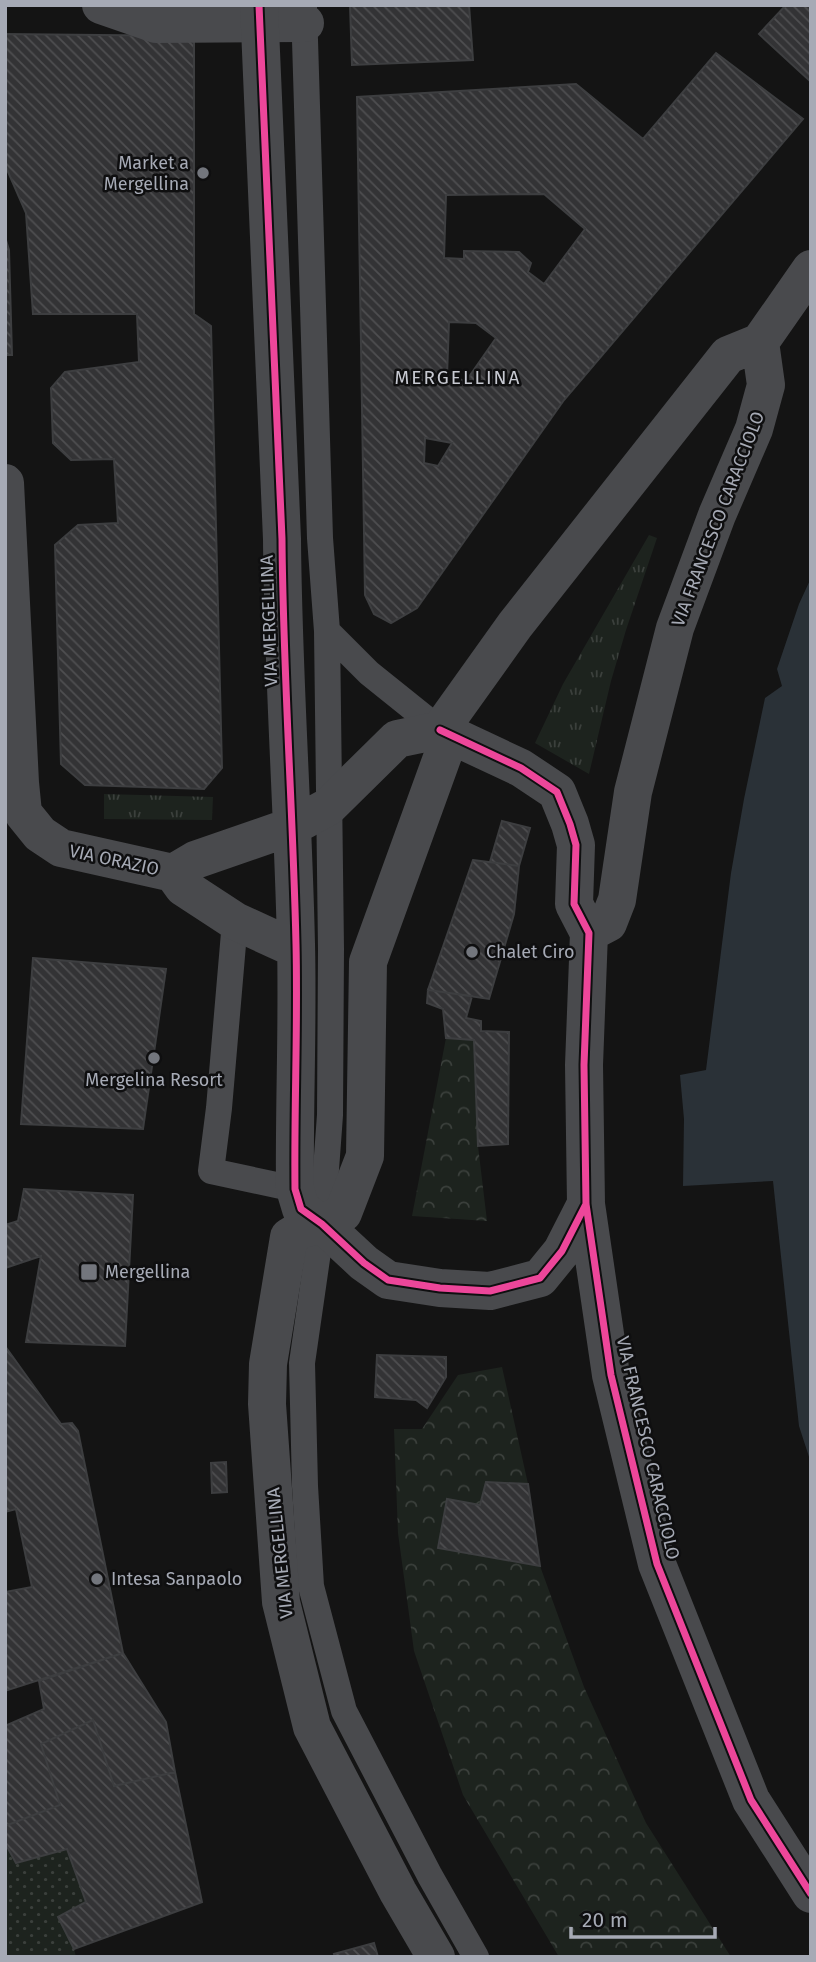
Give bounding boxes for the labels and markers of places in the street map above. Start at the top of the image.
place label: Market a Mergellina [104,152,189,195]
marker: Market a Mergellina [195,165,211,181]
place label: Chalet Ciro [486,941,574,963]
marker: Chalet Ciro [464,944,480,960]
marker: Mergelina Resort [146,1050,162,1066]
place label: Mergelina Resort [85,1069,223,1091]
place label: Mergellina [105,1261,190,1283]
marker: Mergellina [79,1262,99,1282]
place label: Intesa Sanpaolo [111,1568,242,1590]
marker: Intesa Sanpaolo [89,1571,105,1587]

